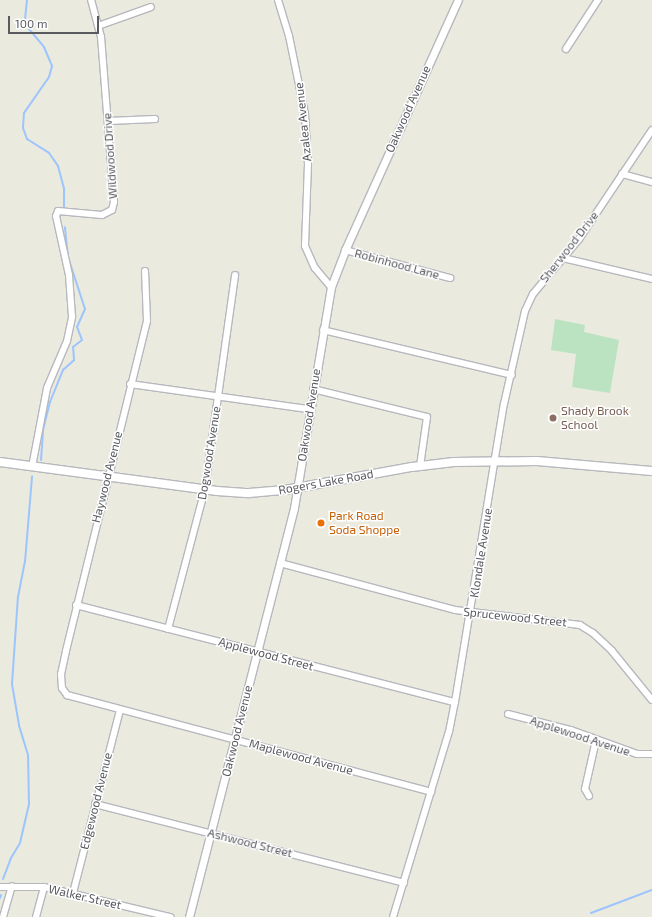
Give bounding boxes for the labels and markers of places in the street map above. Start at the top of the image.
place label: Shady Brook School [561,404,629,432]
marker: Shady Brook School [548,413,558,423]
place label: Park Road Soda Shoppe [329,509,400,537]
marker: Park Road Soda Shoppe [316,518,326,528]

